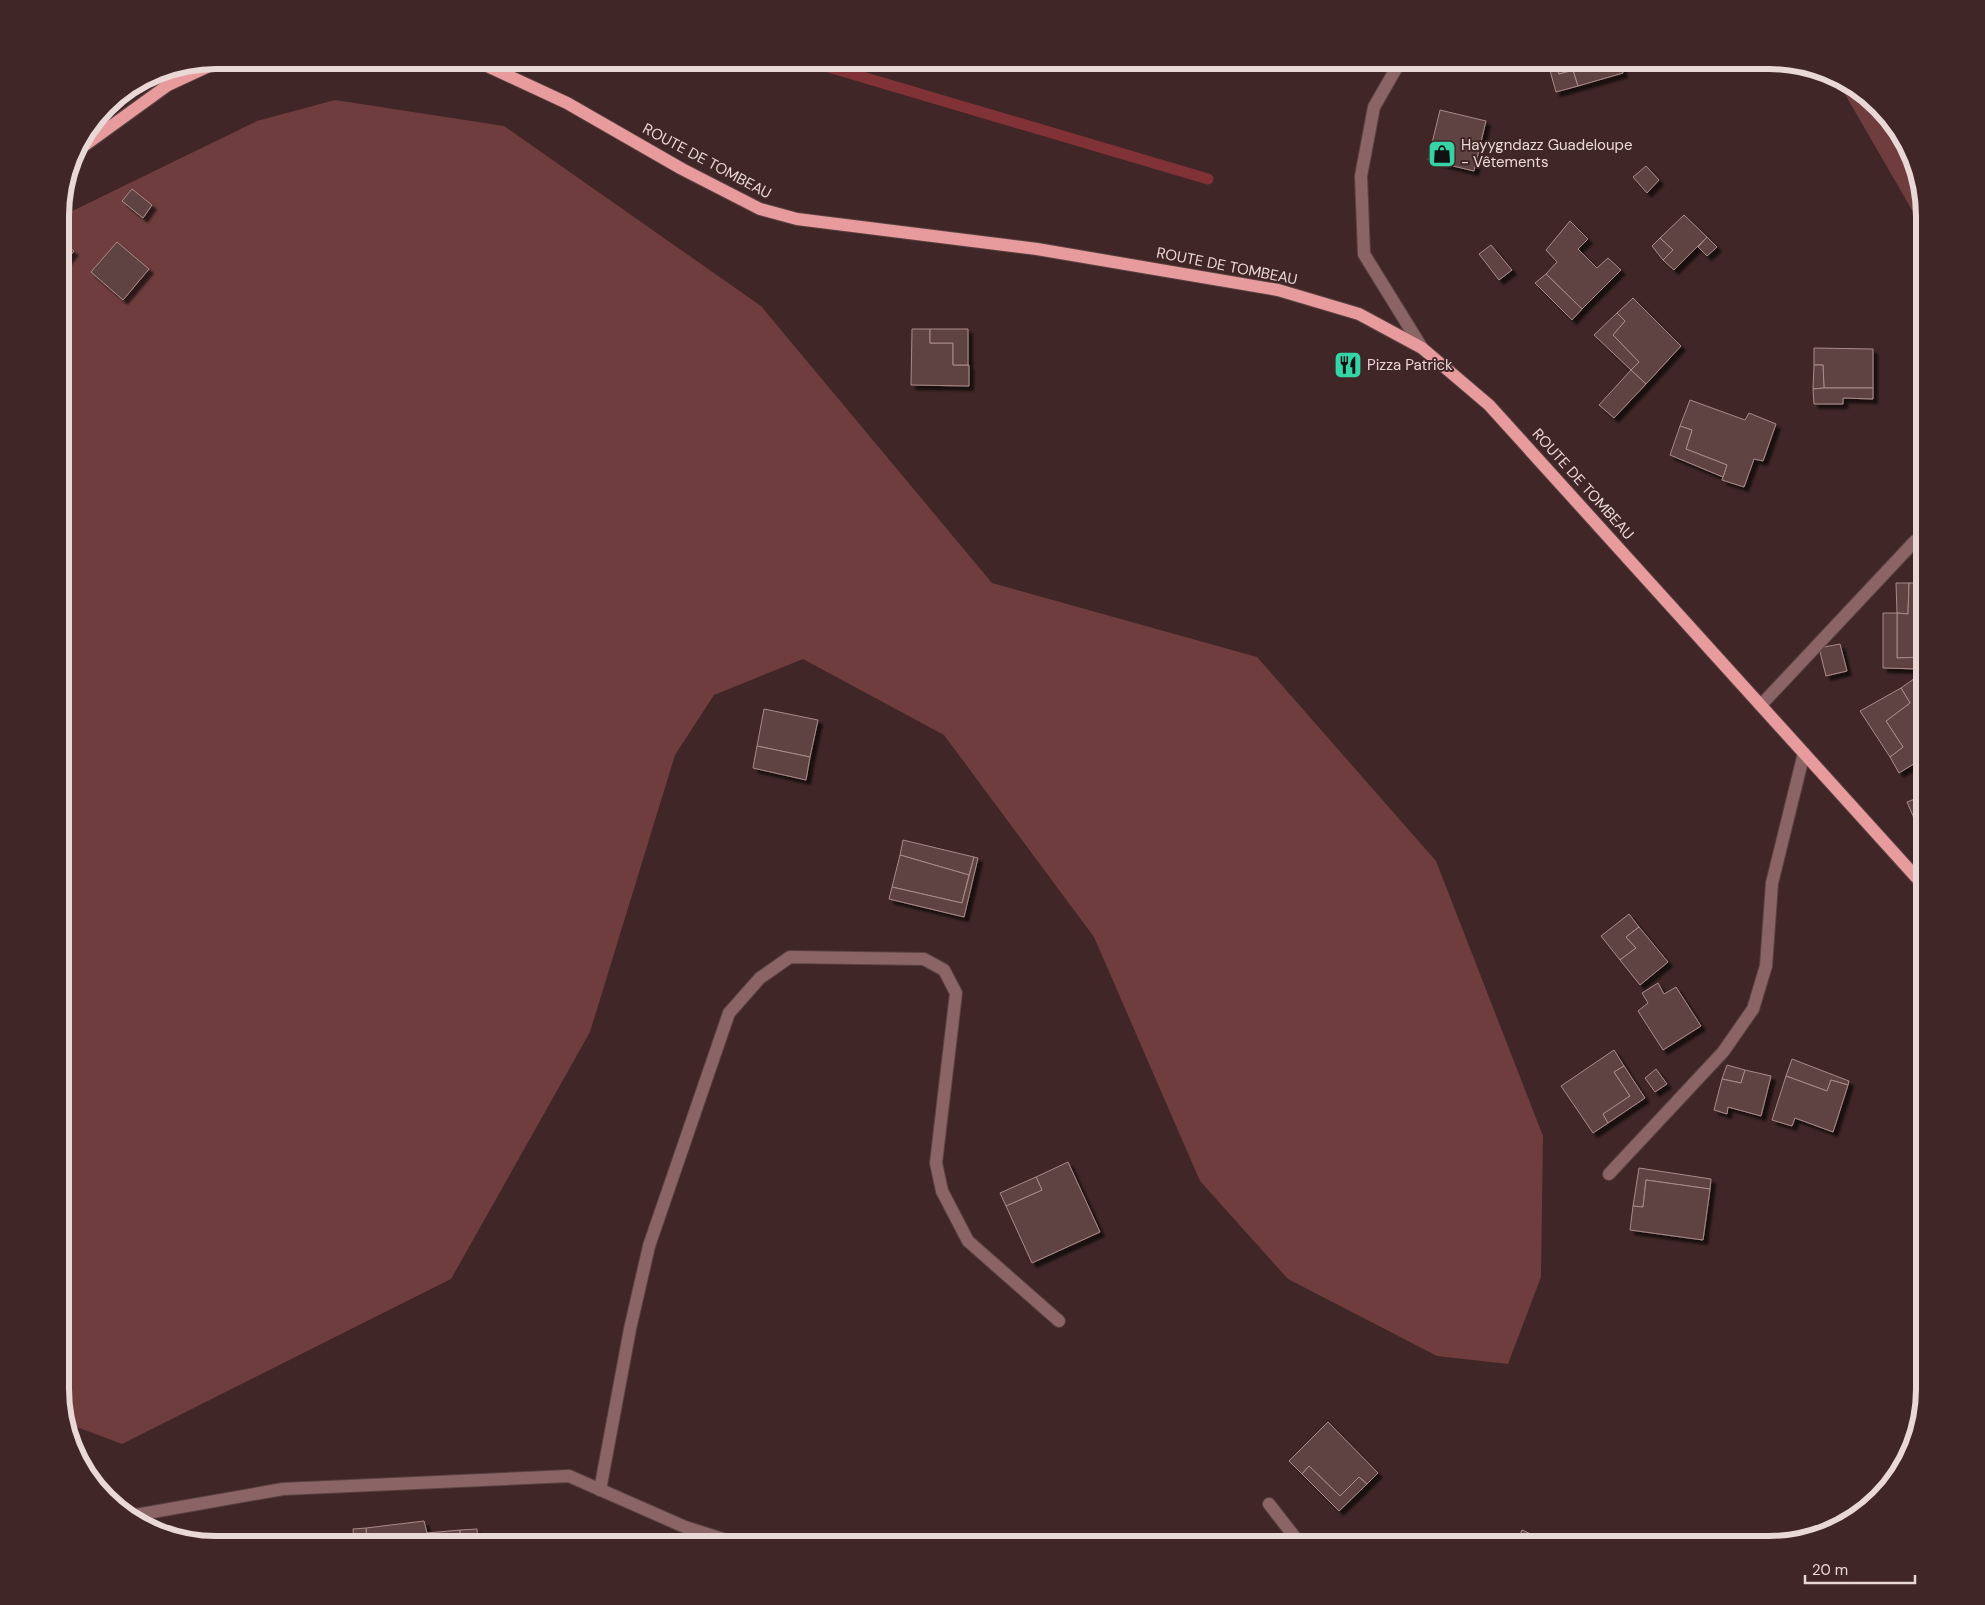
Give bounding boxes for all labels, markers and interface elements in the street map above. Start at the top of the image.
street label: ROUTE DE TOMBEAU [639,119,775,203]
place label: Hayygndazz Guadeloupe - Vêtements [1461,135,1632,172]
shop icon: Hayygndazz Guadeloupe - Vêtements [1427,139,1457,169]
street label: ROUTE DE TOMBEAU [1155,243,1299,289]
restaurant icon: Pizza Patrick [1333,350,1363,380]
place label: Pizza Patrick [1367,355,1453,375]
street label: ROUTE DE TOMBEAU [1528,424,1638,544]
scale bar [1805,1552,1915,1584]
text: 20 m [1812,1560,1848,1580]

